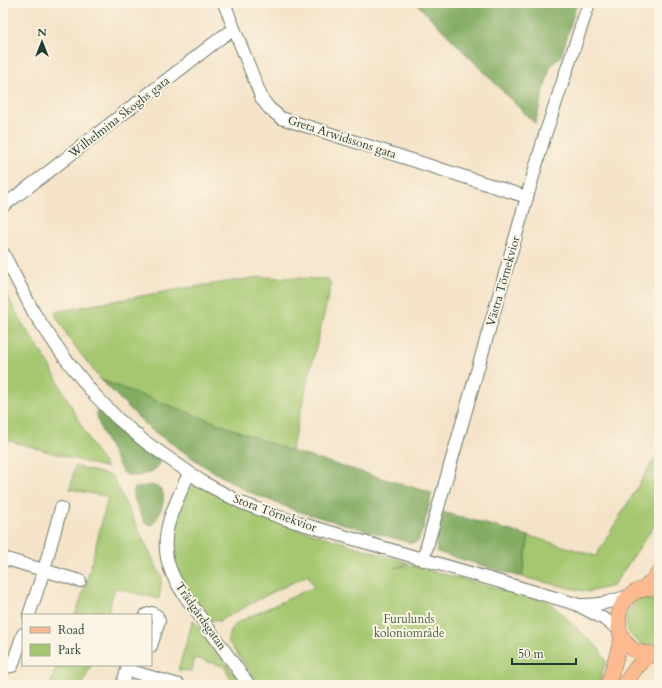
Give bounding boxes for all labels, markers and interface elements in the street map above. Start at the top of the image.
north arrow [22,22,62,62]
text: N [37,25,47,40]
street label: Wilhelmina Skoghs gata [64,72,173,162]
street label: Greta Arwidssons gata [286,112,399,162]
street label: Västra Törnekvior [482,233,524,328]
street label: Stora Törnekvior [231,490,320,536]
street label: Trädgårdsgatan [172,579,230,653]
park label: Furulunds koloniområde [374,611,444,641]
legend [22,614,152,666]
text: Road [58,622,85,638]
scale bar [512,640,576,666]
text: Park [58,642,82,658]
text: 50 m [518,646,545,662]

